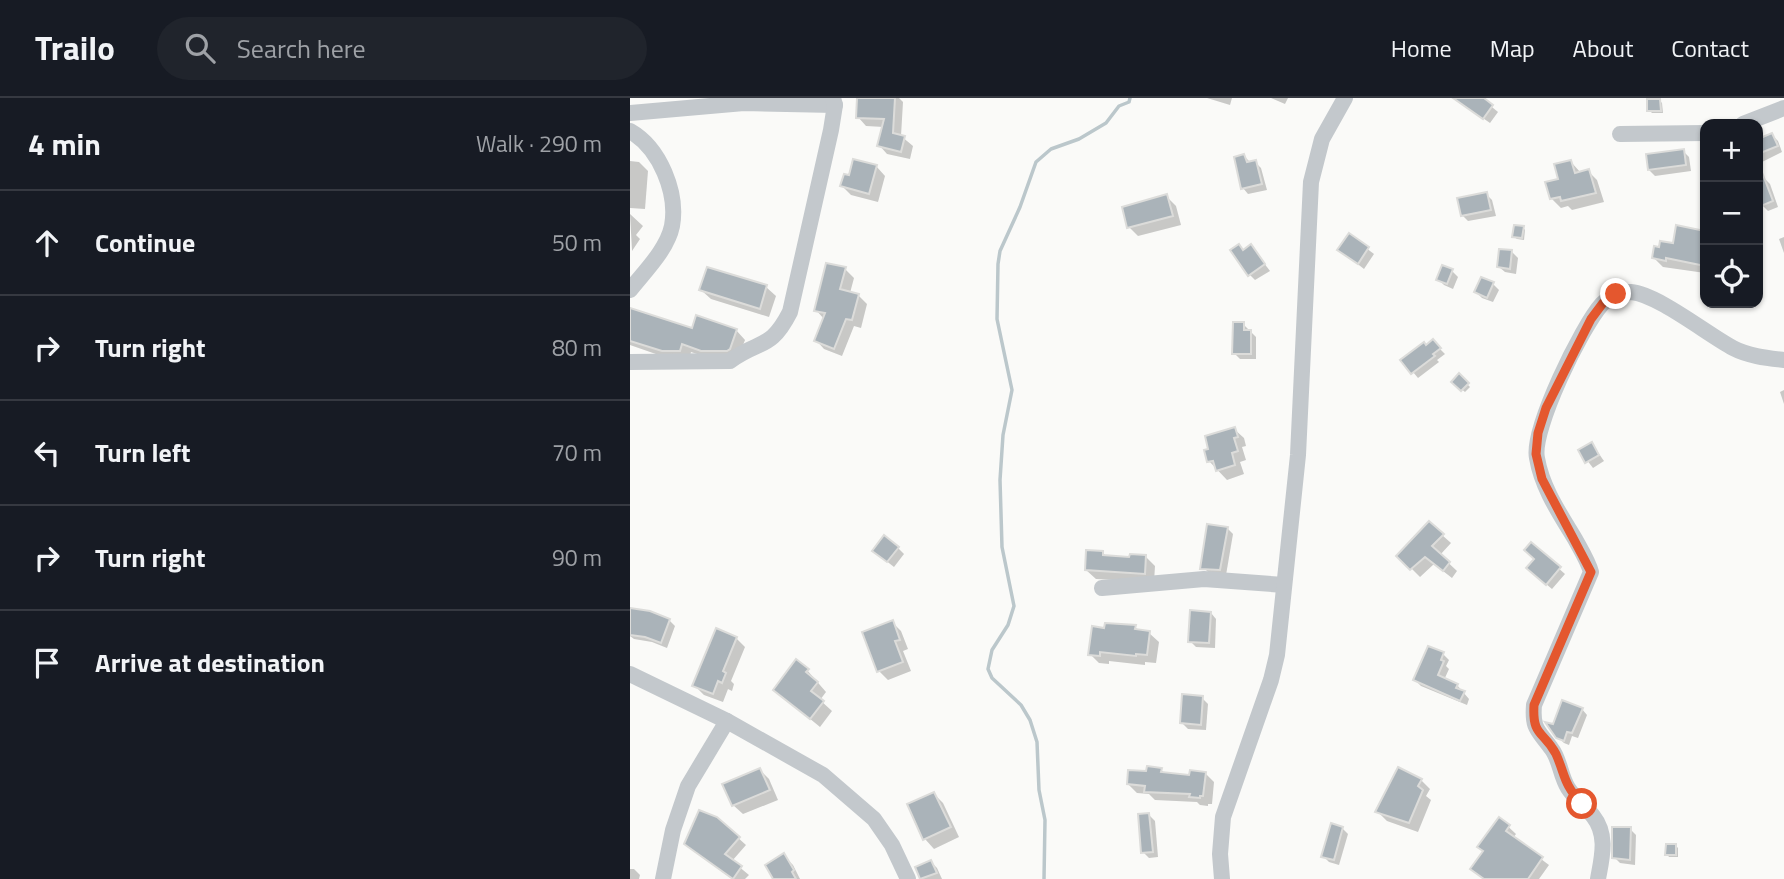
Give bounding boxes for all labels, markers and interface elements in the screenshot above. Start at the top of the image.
search box [157,17,647,80]
text: Trailo [35,23,115,73]
icon: search [181,29,219,67]
text: Search here [237,29,366,68]
text: Home [1391,30,1452,66]
text: Map [1490,30,1535,66]
text: About [1573,30,1633,66]
text: Contact [1671,30,1749,66]
map controls [1700,119,1763,308]
button: + [1700,119,1763,182]
text: 4 min [28,121,101,167]
text: Walk · 290 m [476,126,602,161]
button: − [1700,182,1763,245]
text: Continue [95,223,195,262]
icon: ahead [28,224,66,262]
text: 50 m [552,225,602,260]
button: locate [1700,245,1763,308]
route end [1600,278,1631,309]
text: Turn right [95,328,206,367]
icon: right [28,329,66,367]
text: 80 m [552,330,602,365]
text: Turn left [95,433,190,472]
icon: left [28,434,66,472]
text: 70 m [552,435,602,470]
text: Turn right [95,538,206,577]
icon: right [28,539,66,577]
text: 90 m [552,540,602,575]
text: Arrive at destination [95,643,325,682]
icon: arrive [28,644,66,682]
route start [1566,788,1597,819]

